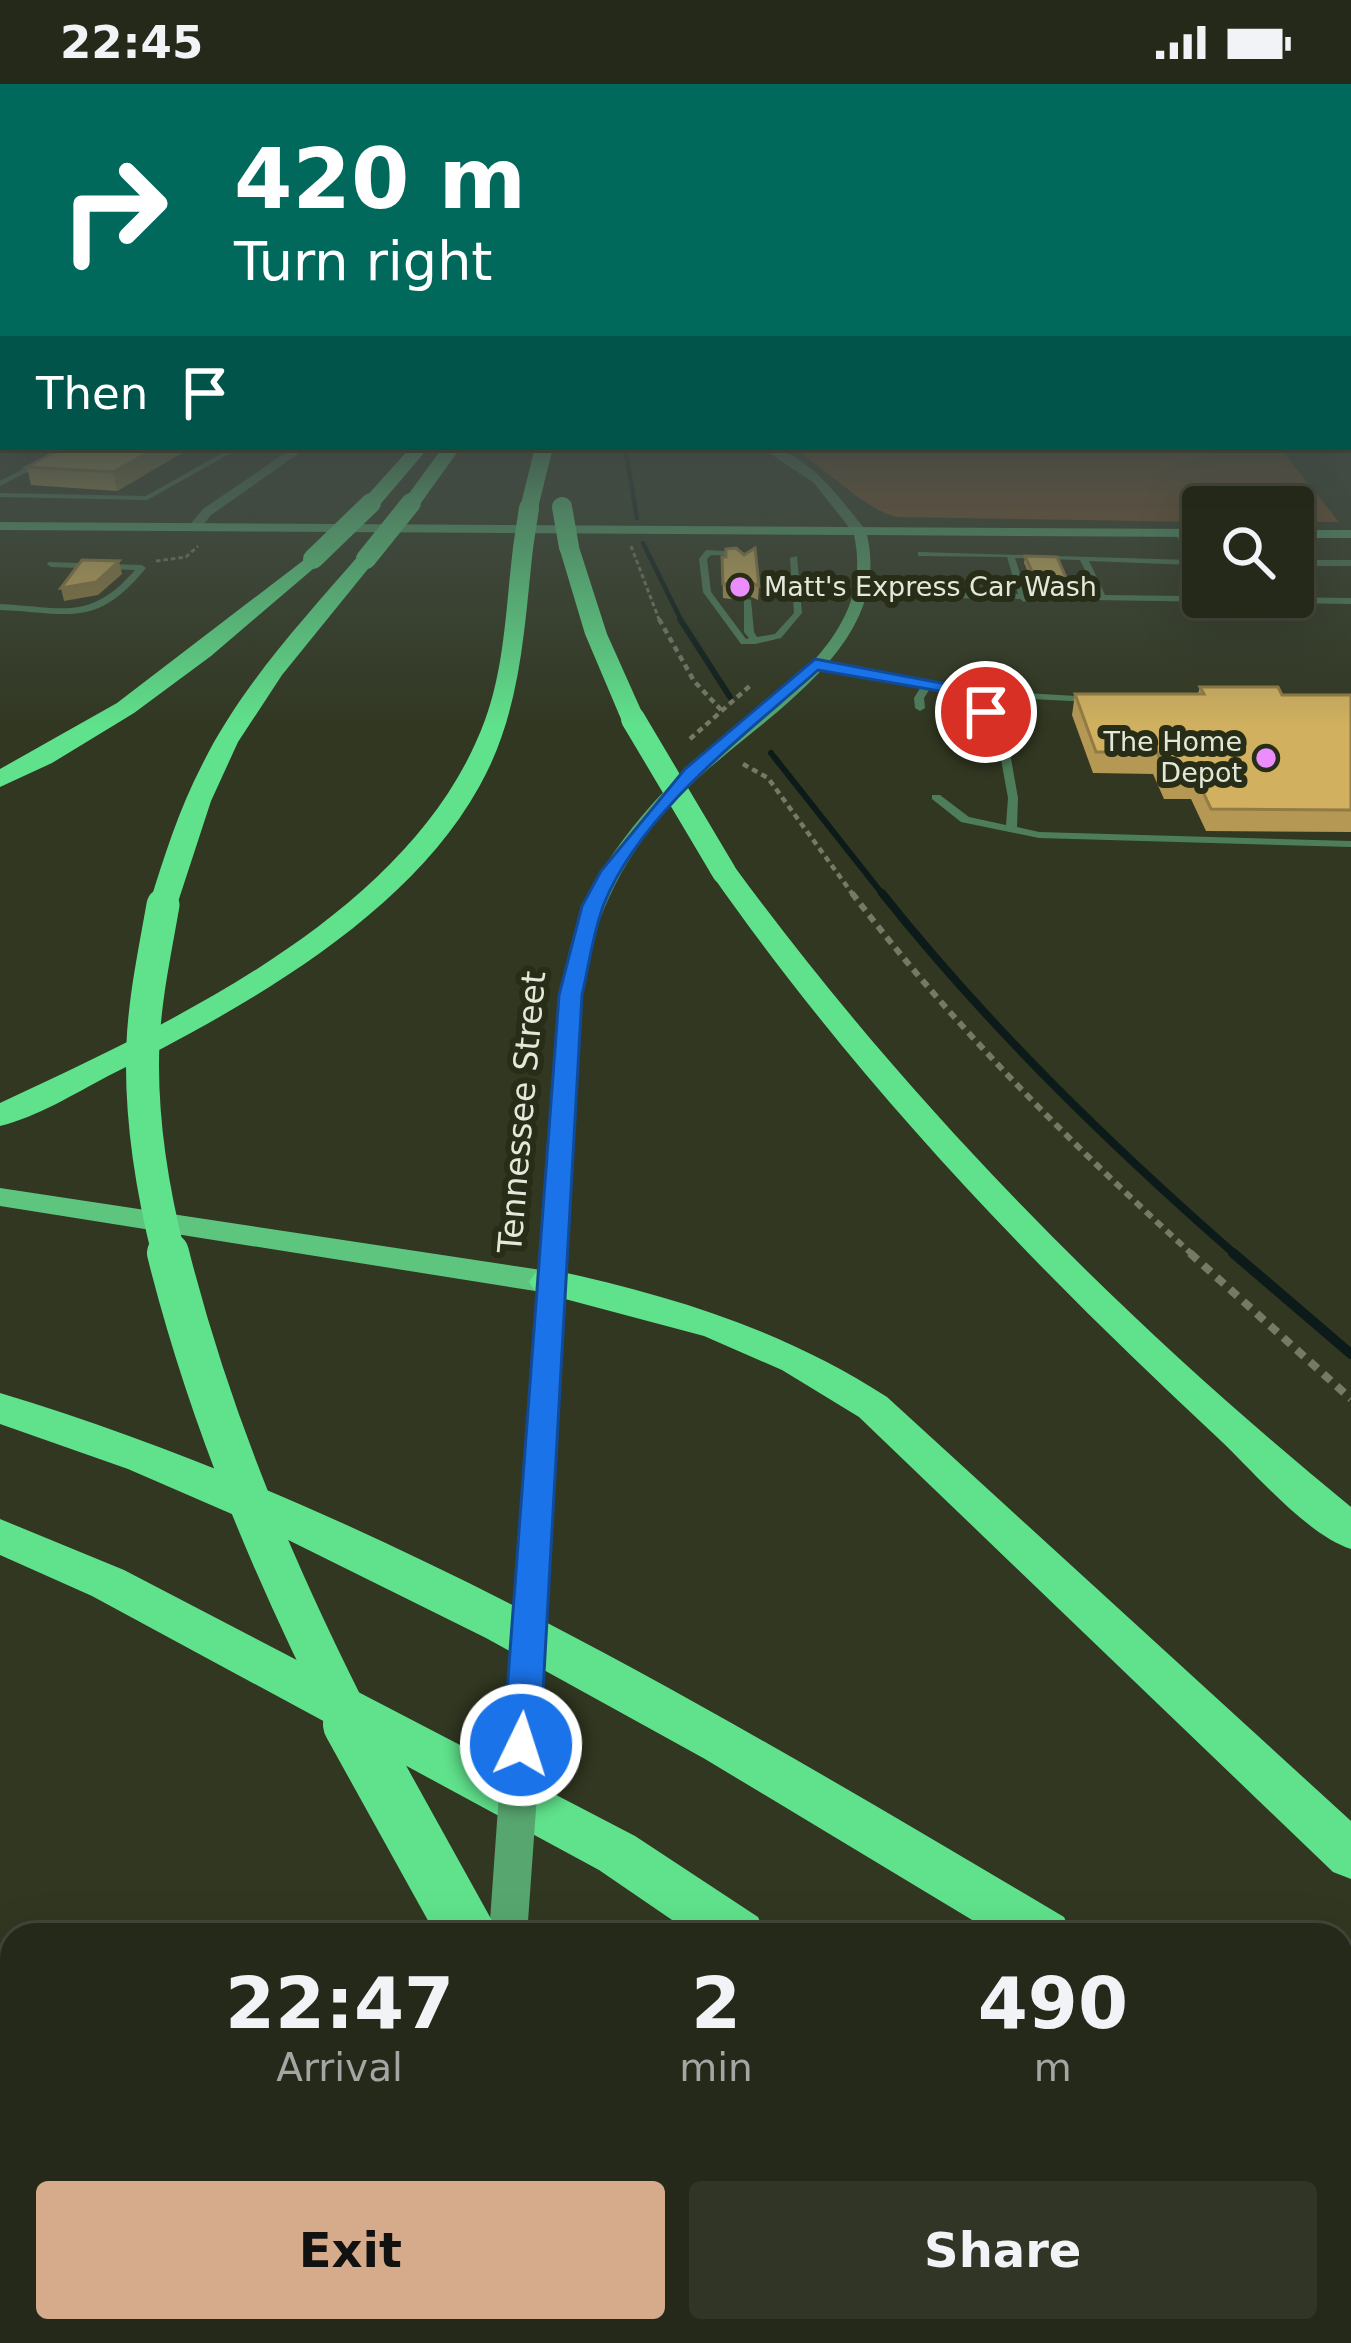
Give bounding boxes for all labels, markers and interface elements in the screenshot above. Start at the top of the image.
text: 22:45 [60,16,203,69]
text: 420 m [234,130,526,228]
icon: right [36,132,192,288]
text: Turn right [234,230,493,293]
icon: arrive [172,360,238,426]
text: Then [36,367,148,420]
map controls [1182,486,1314,618]
button: search [1182,486,1314,618]
place label: Matt's Express Car Wash [764,571,1097,602]
marker: Matt's Express Car Wash [727,574,753,600]
pin [935,661,1037,763]
icon: arrive [953,679,1019,745]
place label: The Home Depot [1102,726,1242,788]
marker: The Home Depot [1253,745,1279,771]
street label: Tennessee Street [490,969,553,1256]
position arrow [458,1682,584,1808]
text: 22:47 [225,1961,454,2045]
text: 2 [691,1961,741,2045]
text: 490 [978,1961,1128,2045]
text: Arrival [276,2045,403,2090]
text: min [679,2045,753,2090]
text: m [1034,2045,1072,2090]
button: Exit [36,2181,665,2319]
button: Share [689,2181,1317,2319]

